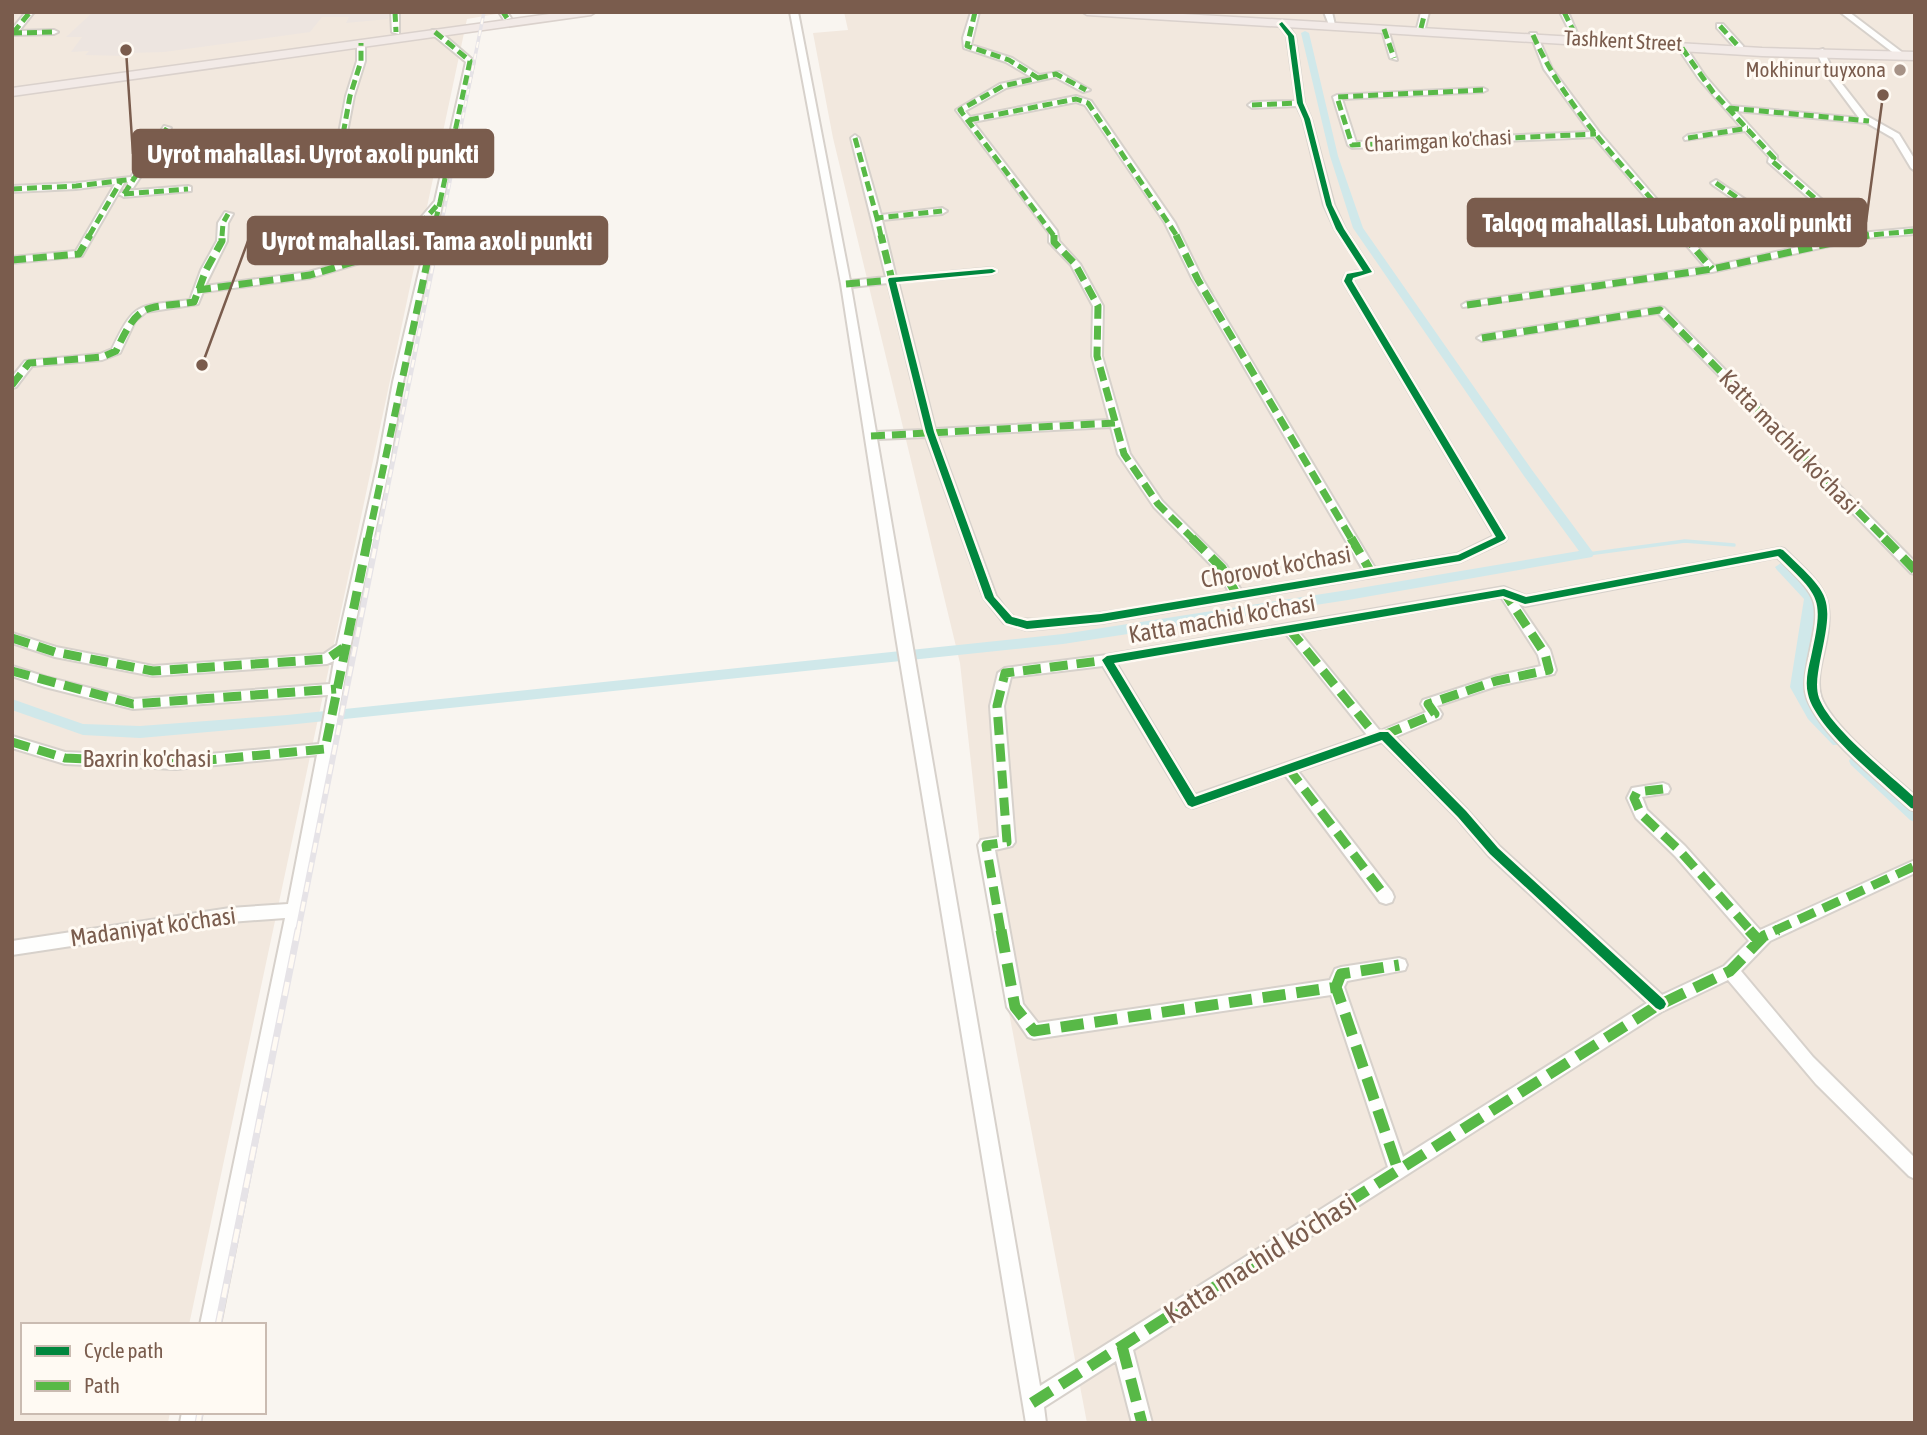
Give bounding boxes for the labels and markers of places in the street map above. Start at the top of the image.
place label: Mokhinur tuyxona [1745,57,1886,81]
marker: Mokhinur tuyxona [1892,62,1908,78]
callout: Uyrot mahallasi. Uyrot axoli punkti [133,130,493,177]
callout: Talqoq mahallasi. Lubaton axoli punkti [1468,199,1866,246]
callout: Uyrot mahallasi. Tama axoli punkti [248,217,607,264]

